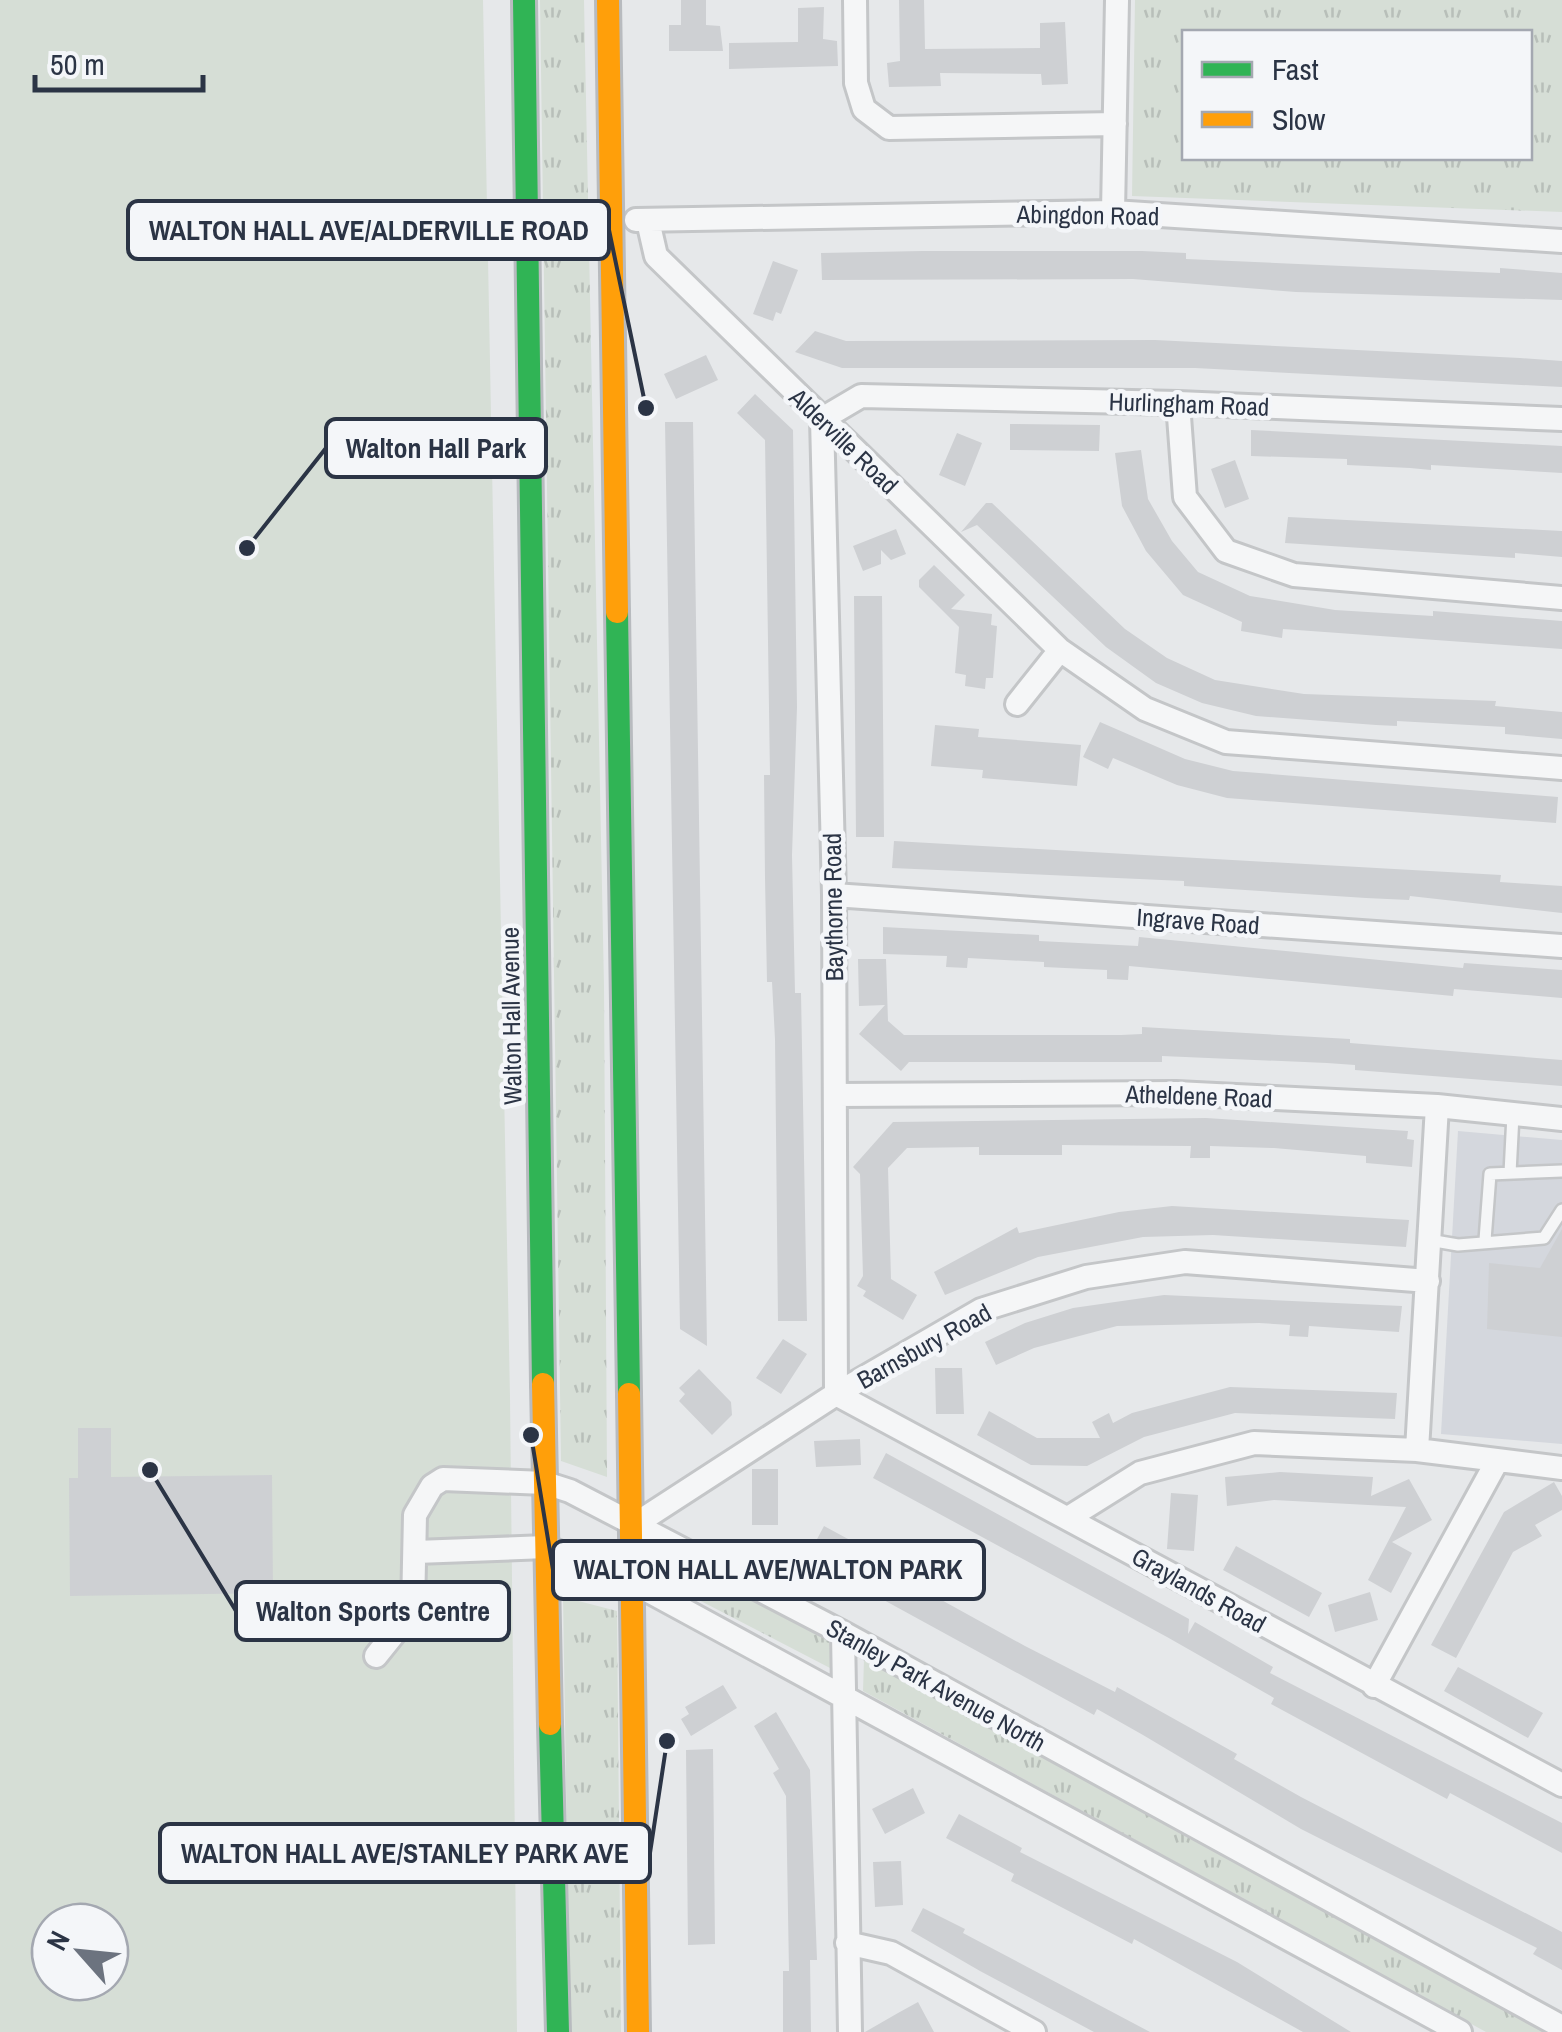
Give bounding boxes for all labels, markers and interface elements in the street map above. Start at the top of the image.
scale bar [35,30,202,92]
legend [1182,30,1532,160]
text: 50 m [50,44,105,84]
text: Fast [1272,49,1319,89]
text: Slow [1272,99,1326,139]
street label: Abingdon Road [1015,197,1160,233]
callout: WALTON HALL AVE/ALDERVILLE ROAD [128,201,609,259]
text: WALTON HALL AVE/ALDERVILLE ROAD [149,211,589,249]
street label: Alderville Road [781,380,906,502]
street label: Hurlingham Road [1108,384,1270,424]
callout: Walton Hall Park [326,419,546,477]
text: Walton Hall Park [346,429,526,467]
street label: Baythorne Road [815,833,851,981]
street label: Ingrave Road [1135,900,1261,942]
street label: Walton Hall Avenue [492,927,530,1105]
street label: Atheldene Road [1124,1076,1273,1116]
street label: Barnsbury Road [851,1295,997,1397]
street label: Graylands Road [1126,1539,1272,1641]
callout: WALTON HALL AVE/WALTON PARK [553,1541,984,1599]
text: WALTON HALL AVE/WALTON PARK [573,1550,963,1588]
callout: Walton Sports Centre [236,1582,509,1640]
text: Walton Sports Centre [256,1592,490,1630]
street label: Stanley Park Avenue North [820,1611,1052,1759]
callout: WALTON HALL AVE/STANLEY PARK AVE [160,1824,650,1882]
text: WALTON HALL AVE/STANLEY PARK AVE [181,1834,629,1872]
north arrow [30,1902,130,2002]
text: N [37,1925,78,1957]

